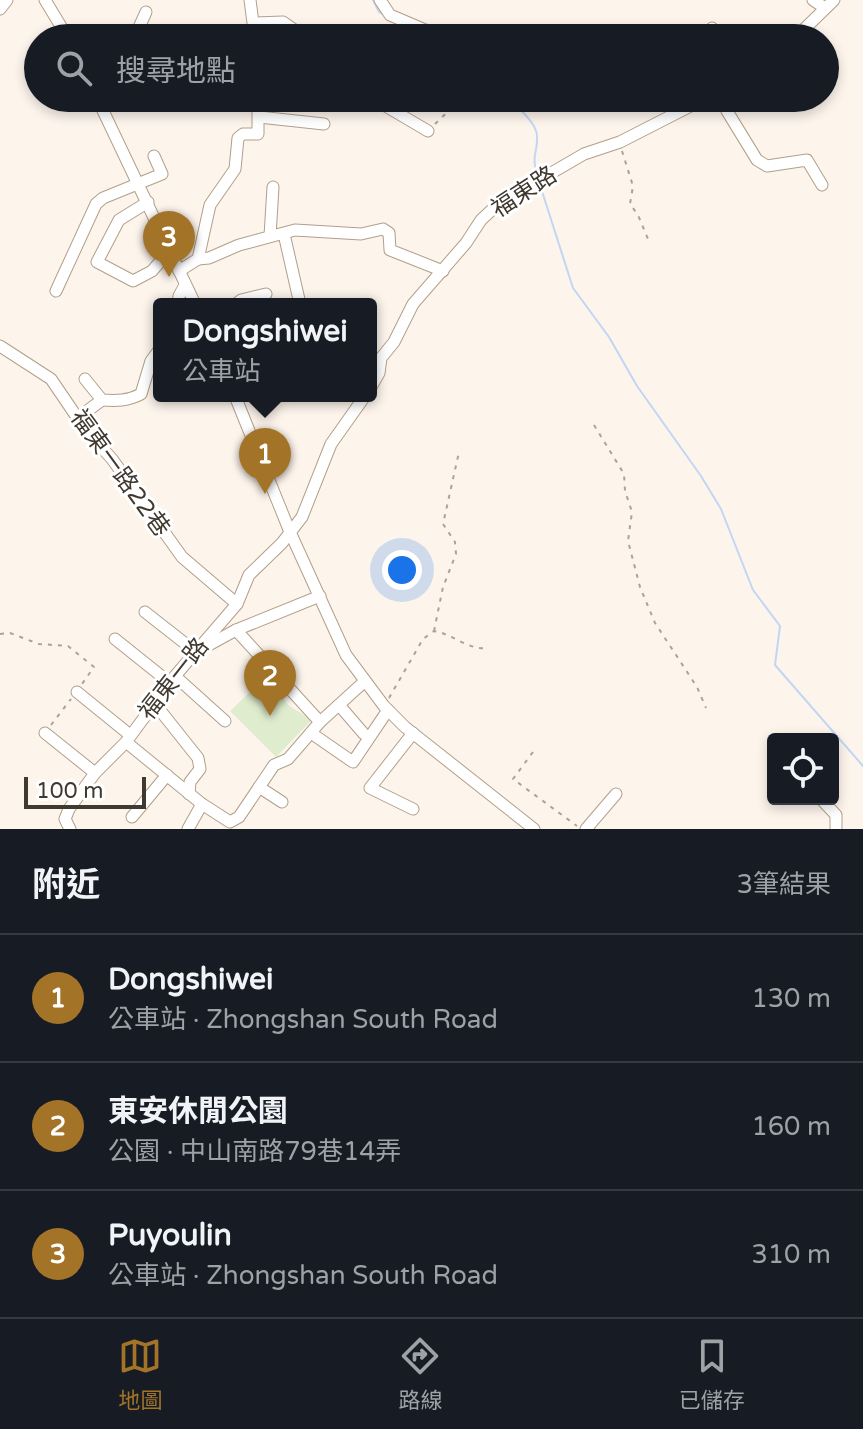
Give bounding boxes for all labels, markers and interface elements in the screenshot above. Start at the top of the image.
search box [24,24,839,112]
icon: search [52,46,96,90]
text: 搜尋地點 [116,53,236,90]
street label: 福東路 [486,160,562,224]
pin: 3 [143,211,195,277]
popup [153,298,377,402]
text: Dongshiwei [182,313,348,350]
text: 公車站 [182,356,260,387]
street label: 福東一路22巷 [64,404,176,542]
pin: 1 [239,428,291,494]
your location [382,550,422,590]
street label: 福東一路 [133,632,215,726]
pin: 2 [244,650,296,716]
map controls [767,733,839,805]
button: locate [767,733,839,805]
scale bar [24,773,146,809]
text: 100 m [36,778,103,804]
text: 附近 [32,865,100,906]
text: 3筆結果 [737,869,831,900]
text: Dongshiwei [108,961,274,998]
text: 1 [50,983,66,1014]
text: 130 m [751,983,831,1014]
text: 公車站 · Zhongshan South Road [108,1004,498,1035]
text: 東安休閒公園 [108,1093,288,1130]
text: 2 [50,1111,66,1142]
text: 160 m [751,1111,831,1142]
text: 公園 · 中山南路79巷14弄 [108,1136,402,1167]
text: Puyoulin [108,1217,232,1254]
text: 3 [50,1239,66,1270]
text: 310 m [751,1239,831,1270]
text: 公車站 · Zhongshan South Road [108,1260,498,1291]
tab: 地圖 [118,1334,162,1414]
tab: 路線 [398,1334,443,1414]
tab: 已儲存 [679,1334,745,1414]

